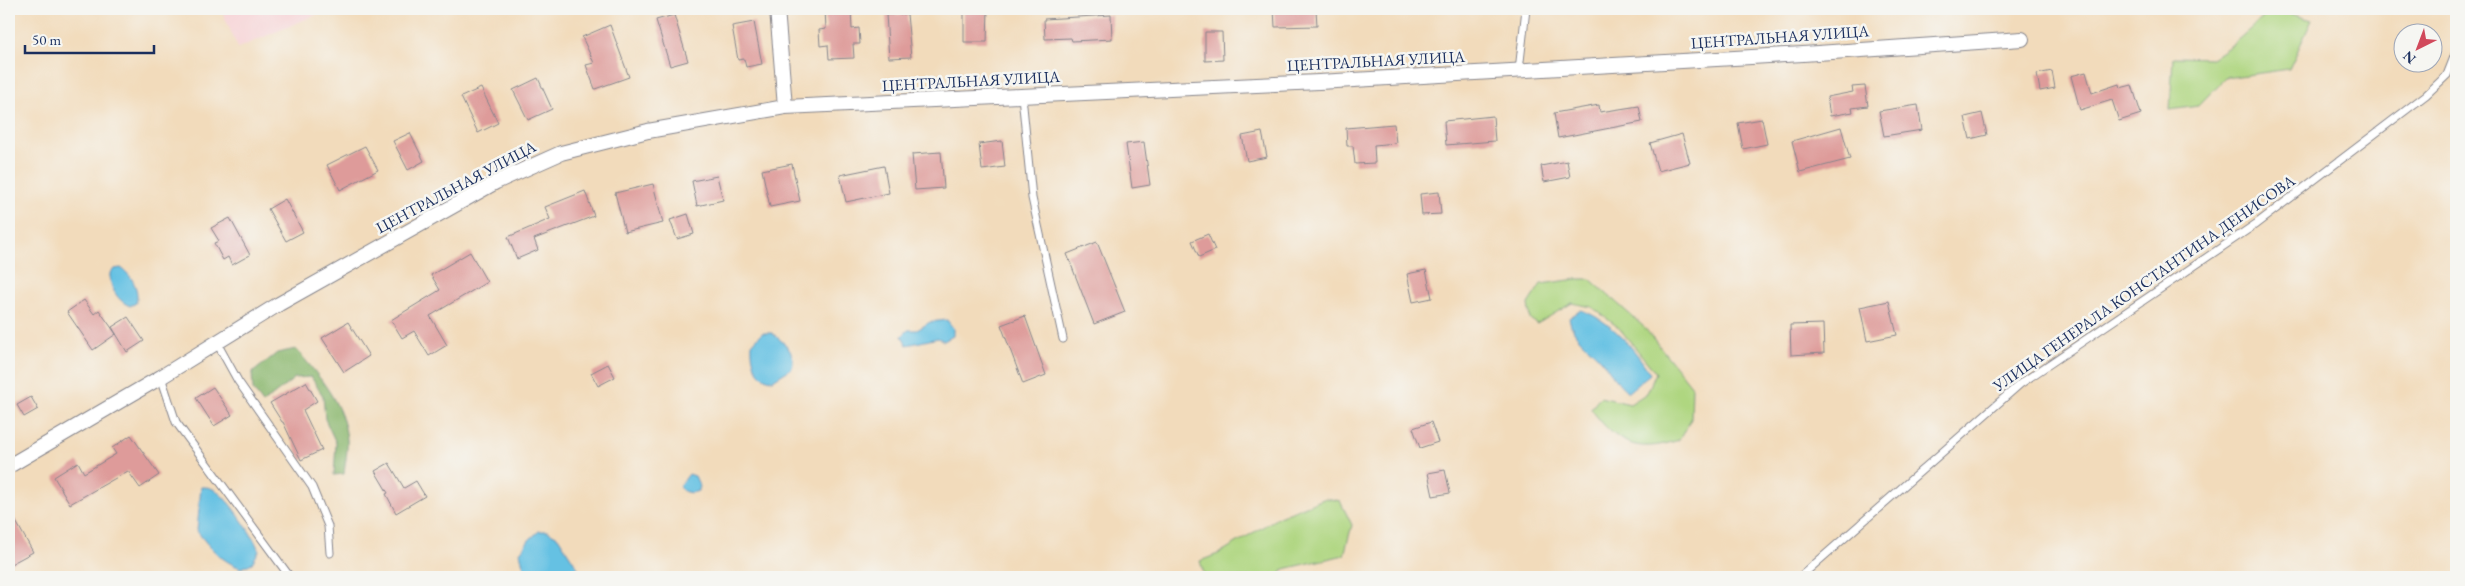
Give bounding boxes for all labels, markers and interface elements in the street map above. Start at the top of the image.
street label: ЦЕНТРАЛЬНАЯ УЛИЦА [1690,20,1871,54]
scale bar [25,22,154,54]
north arrow [2392,22,2442,72]
text: 50 m [32,30,61,49]
street label: ЦЕНТРАЛЬНАЯ УЛИЦА [1286,46,1467,76]
text: N [2399,47,2420,68]
street label: ЦЕНТРАЛЬНАЯ УЛИЦА [881,66,1062,96]
street label: ЦЕНТРАЛЬНАЯ УЛИЦА [372,135,541,238]
street label: УЛИЦА ГЕНЕРАЛА КОНСТАНТИНА ДЕНИСОВА [1988,169,2300,397]

